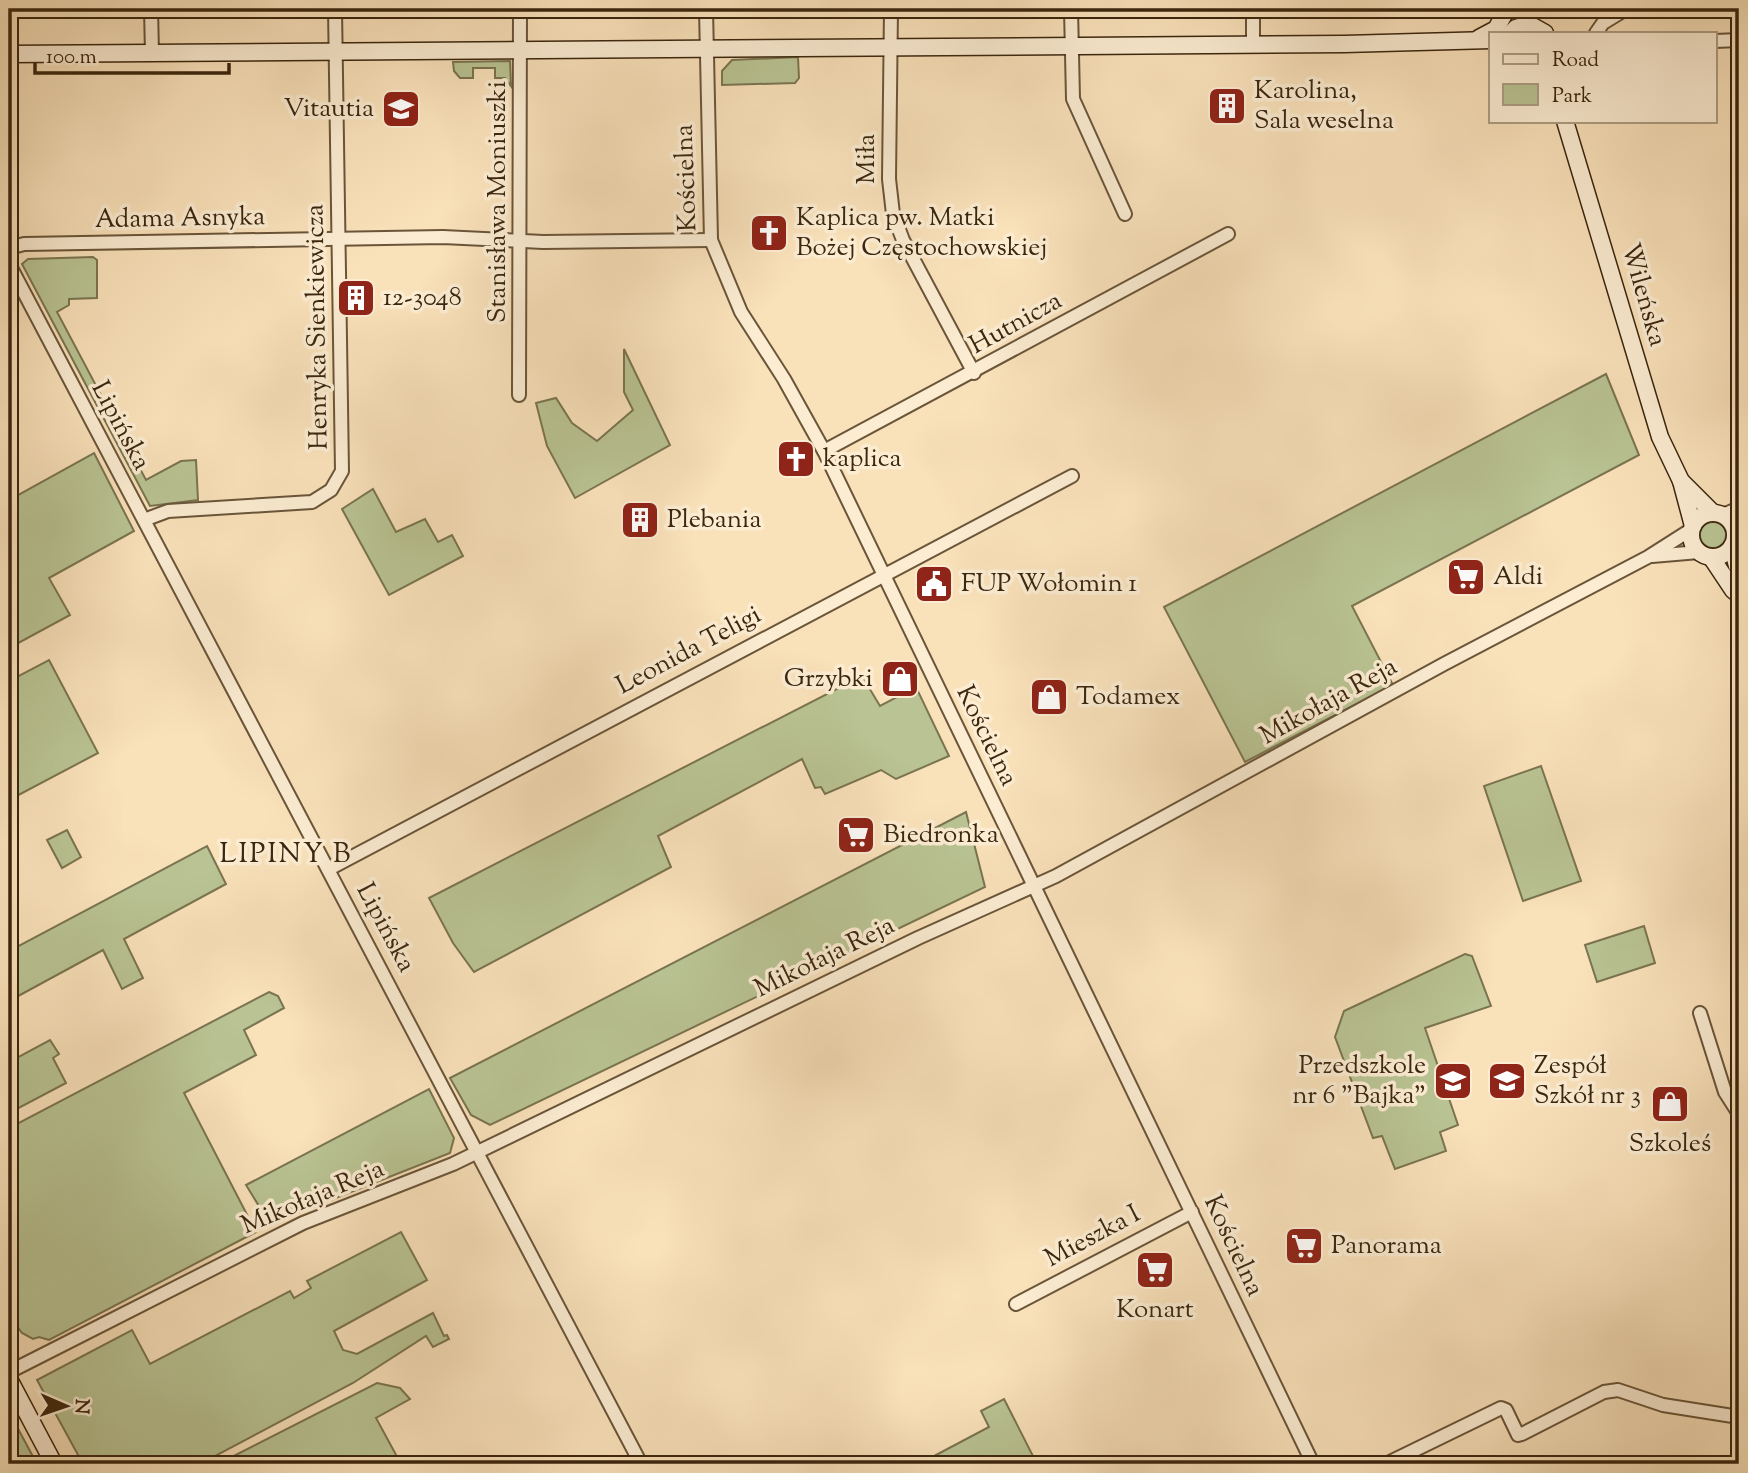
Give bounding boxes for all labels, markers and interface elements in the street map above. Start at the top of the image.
scale bar [35,32,229,76]
legend [1489,32,1716,122]
text: 100 m [46,43,97,73]
text: Road [1552,46,1599,76]
place label: Karolina, Sala weselna [1254,73,1394,140]
street label: Stanisława Moniuszki [480,81,517,323]
text: Park [1552,82,1593,112]
building icon: Karolina, Sala weselna [1206,85,1248,127]
school or university icon: Vitautia [380,88,422,130]
place label: Vitautia [284,91,374,128]
street label: Kościelna [667,124,707,232]
street label: Miła [849,134,886,184]
street label: Adama Asnyka [94,199,266,239]
place label: Kaplica pw. Matki Bożej Częstochowskiej [796,200,1047,267]
street label: Henryka Sienkiewicza [297,204,339,450]
church icon: Kaplica pw. Matki Bożej Częstochowskiej [748,212,790,254]
street label: Wileńska [1611,239,1675,351]
building icon: 12-3048 [335,277,377,319]
place label: 12-3048 [383,280,462,317]
street label: Hutnicza [963,283,1069,365]
street label: Lipińska [81,375,159,477]
church icon: kaplica [775,438,817,480]
place label: kaplica [823,441,901,478]
building icon: Plebania [619,499,661,541]
place label: Plebania [667,502,761,539]
supermarket icon: Aldi [1445,556,1487,598]
place label: Aldi [1493,559,1543,596]
public building icon: FUP Wołomin 1 [913,563,955,605]
place label: FUP Wołomin 1 [961,566,1137,603]
street label: Leonida Teligi [610,597,768,705]
street label: Mikołaja Reja [1254,649,1404,755]
shop icon: Grzybki [879,658,921,700]
place label: Grzybki [784,661,873,698]
shop icon: Todamex [1028,676,1070,718]
street label: Kościelna [946,679,1026,793]
place label: Todamex [1076,679,1180,716]
supermarket icon: Biedronka [835,814,877,856]
place label: Biedronka [883,817,999,854]
district label: LIPINY B [220,835,352,875]
street label: Lipińska [346,877,424,979]
street label: Mikołaja Reja [749,908,901,1008]
place label: Przedszkole nr 6 "Bajka" [1292,1048,1426,1115]
place label: Zespół Szkół nr 3 [1534,1048,1641,1115]
school or university icon: Przedszkole nr 6 "Bajka" [1432,1060,1474,1102]
school or university icon: Zespół Szkół nr 3 [1486,1060,1528,1102]
shop icon: Szkoleś [1649,1083,1691,1125]
place label: Szkoleś [1629,1126,1711,1163]
street label: Mikołaja Reja [236,1151,390,1245]
street label: Kościelna [1193,1189,1273,1303]
street label: Mieszka I [1039,1196,1148,1278]
supermarket icon: Panorama [1283,1225,1325,1267]
place label: Panorama [1331,1228,1442,1265]
supermarket icon: Konart [1134,1249,1176,1291]
place label: Konart [1116,1292,1194,1329]
north arrow [32,1372,102,1442]
text: N [67,1398,94,1415]

